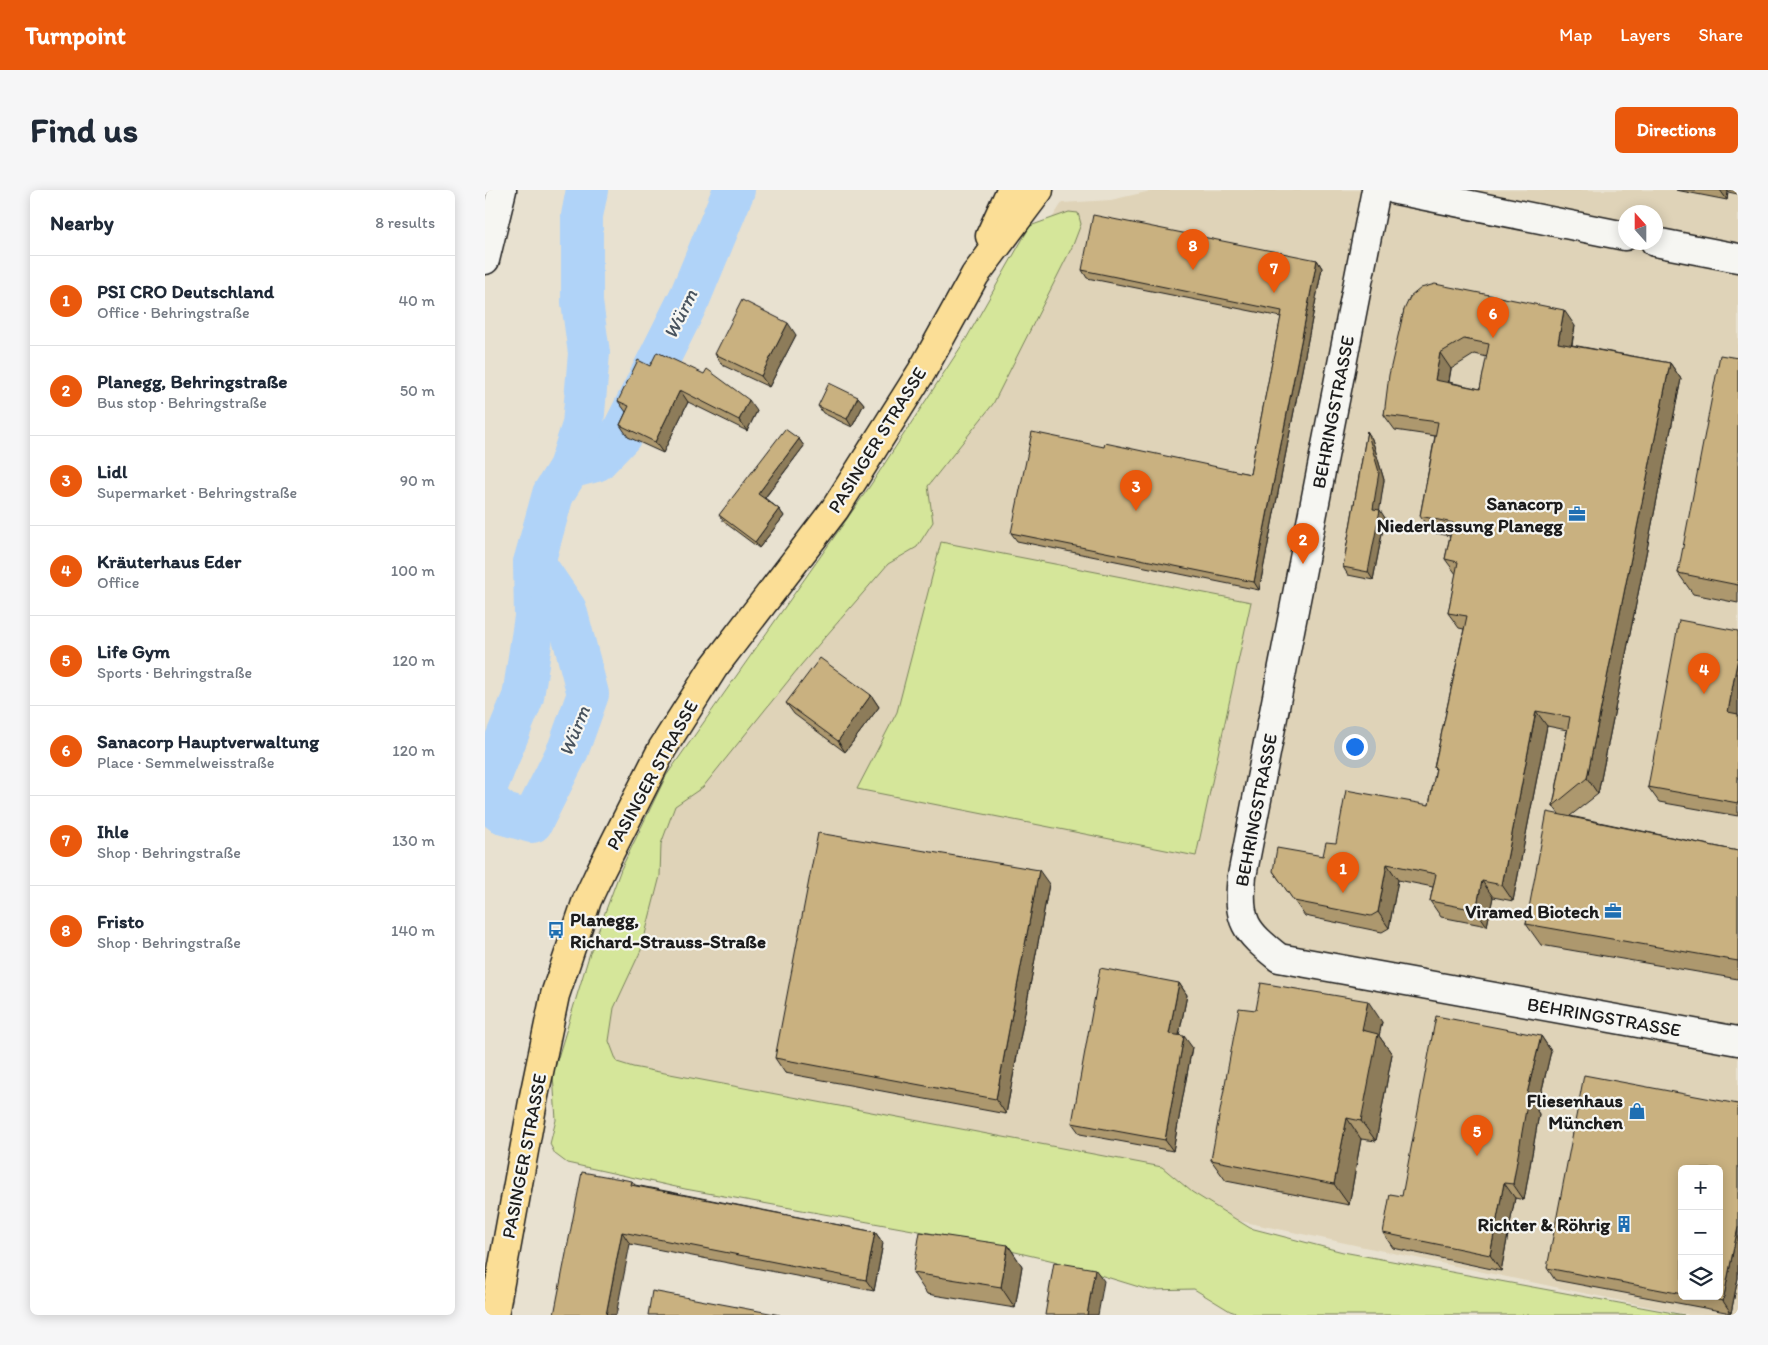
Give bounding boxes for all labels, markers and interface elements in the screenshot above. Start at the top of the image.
text: Turnpoint [25,21,126,50]
text: Map [1559,24,1592,46]
text: Layers [1620,24,1670,46]
text: Share [1698,24,1743,46]
button: Directions [1615,107,1738,153]
text: Find us [30,109,138,151]
north arrow [1618,205,1663,250]
text: Nearby [50,210,114,235]
text: 8 results [375,213,435,232]
pin: 8 [1177,229,1209,270]
pin: 7 [1258,252,1290,293]
text: PSI CRO Deutschland [97,280,274,303]
water label: Würm [658,284,703,343]
text: 1 [62,291,70,310]
text: 40 m [398,291,435,310]
pin: 6 [1477,297,1509,338]
text: Office · Behringstraße [97,303,250,322]
street label: BEHRINGSTRASSE [1307,333,1359,491]
street label: PASINGER STRASSE [823,362,931,517]
text: Planegg, Behringstraße [97,370,288,393]
text: 2 [62,381,70,400]
text: 50 m [400,381,435,400]
text: Bus stop · Behringstraße [97,393,267,412]
text: Lidl [97,460,127,483]
pin: 3 [1120,470,1152,511]
text: 3 [62,471,70,490]
text: 90 m [400,471,435,490]
text: Supermarket · Behringstraße [97,483,297,502]
place label: Sanacorp Niederlassung Planegg [1377,492,1563,537]
office icon: Sanacorp Niederlassung Planegg [1567,504,1587,524]
pin: 2 [1287,523,1319,564]
text: Kräuterhaus Eder [97,550,241,573]
text: 4 [61,561,71,580]
text: 100 m [391,561,435,580]
text: Office [97,573,139,592]
text: Life Gym [97,640,170,663]
text: 5 [62,651,70,670]
text: 120 m [392,651,435,670]
pin: 4 [1688,653,1720,694]
text: Sports · Behringstraße [97,663,252,682]
street label: PASINGER STRASSE [601,696,703,854]
water label: Würm [553,701,595,760]
text: Sanacorp Hauptverwaltung [97,730,319,753]
street label: BEHRINGSTRASSE [1230,731,1282,889]
your location [1342,734,1368,760]
text: 6 [62,741,70,760]
text: 120 m [392,741,435,760]
text: Place · Semmelweisstraße [97,753,274,772]
text: Ihle [97,820,129,843]
text: 7 [62,831,70,850]
text: 130 m [392,831,435,850]
text: Shop · Behringstraße [97,843,241,862]
pin: 1 [1327,852,1359,893]
place label: Viramed Biotech [1465,900,1600,923]
office icon: Viramed Biotech [1603,901,1623,921]
place label: Planegg, Richard-Strauss-Straße [570,908,766,953]
text: Fristo [97,910,144,933]
bus stop icon: Planegg, Richard-Strauss-Straße [546,920,566,940]
text: 8 [62,921,70,940]
text: 140 m [391,921,435,940]
text: Shop · Behringstraße [97,933,241,952]
street label: BEHRINGSTRASSE [1525,992,1683,1042]
street label: PASINGER STRASSE [497,1071,551,1241]
place label: Fliesenhaus München [1527,1089,1624,1134]
shop icon: Fliesenhaus München [1627,1101,1647,1121]
pin: 5 [1461,1115,1493,1156]
map controls [1678,1165,1723,1300]
button: + [1678,1165,1723,1210]
button: − [1678,1210,1723,1255]
place label: Richter & Röhrig [1478,1213,1611,1236]
building icon: Richter & Röhrig [1614,1214,1634,1234]
button: layers [1678,1255,1723,1300]

